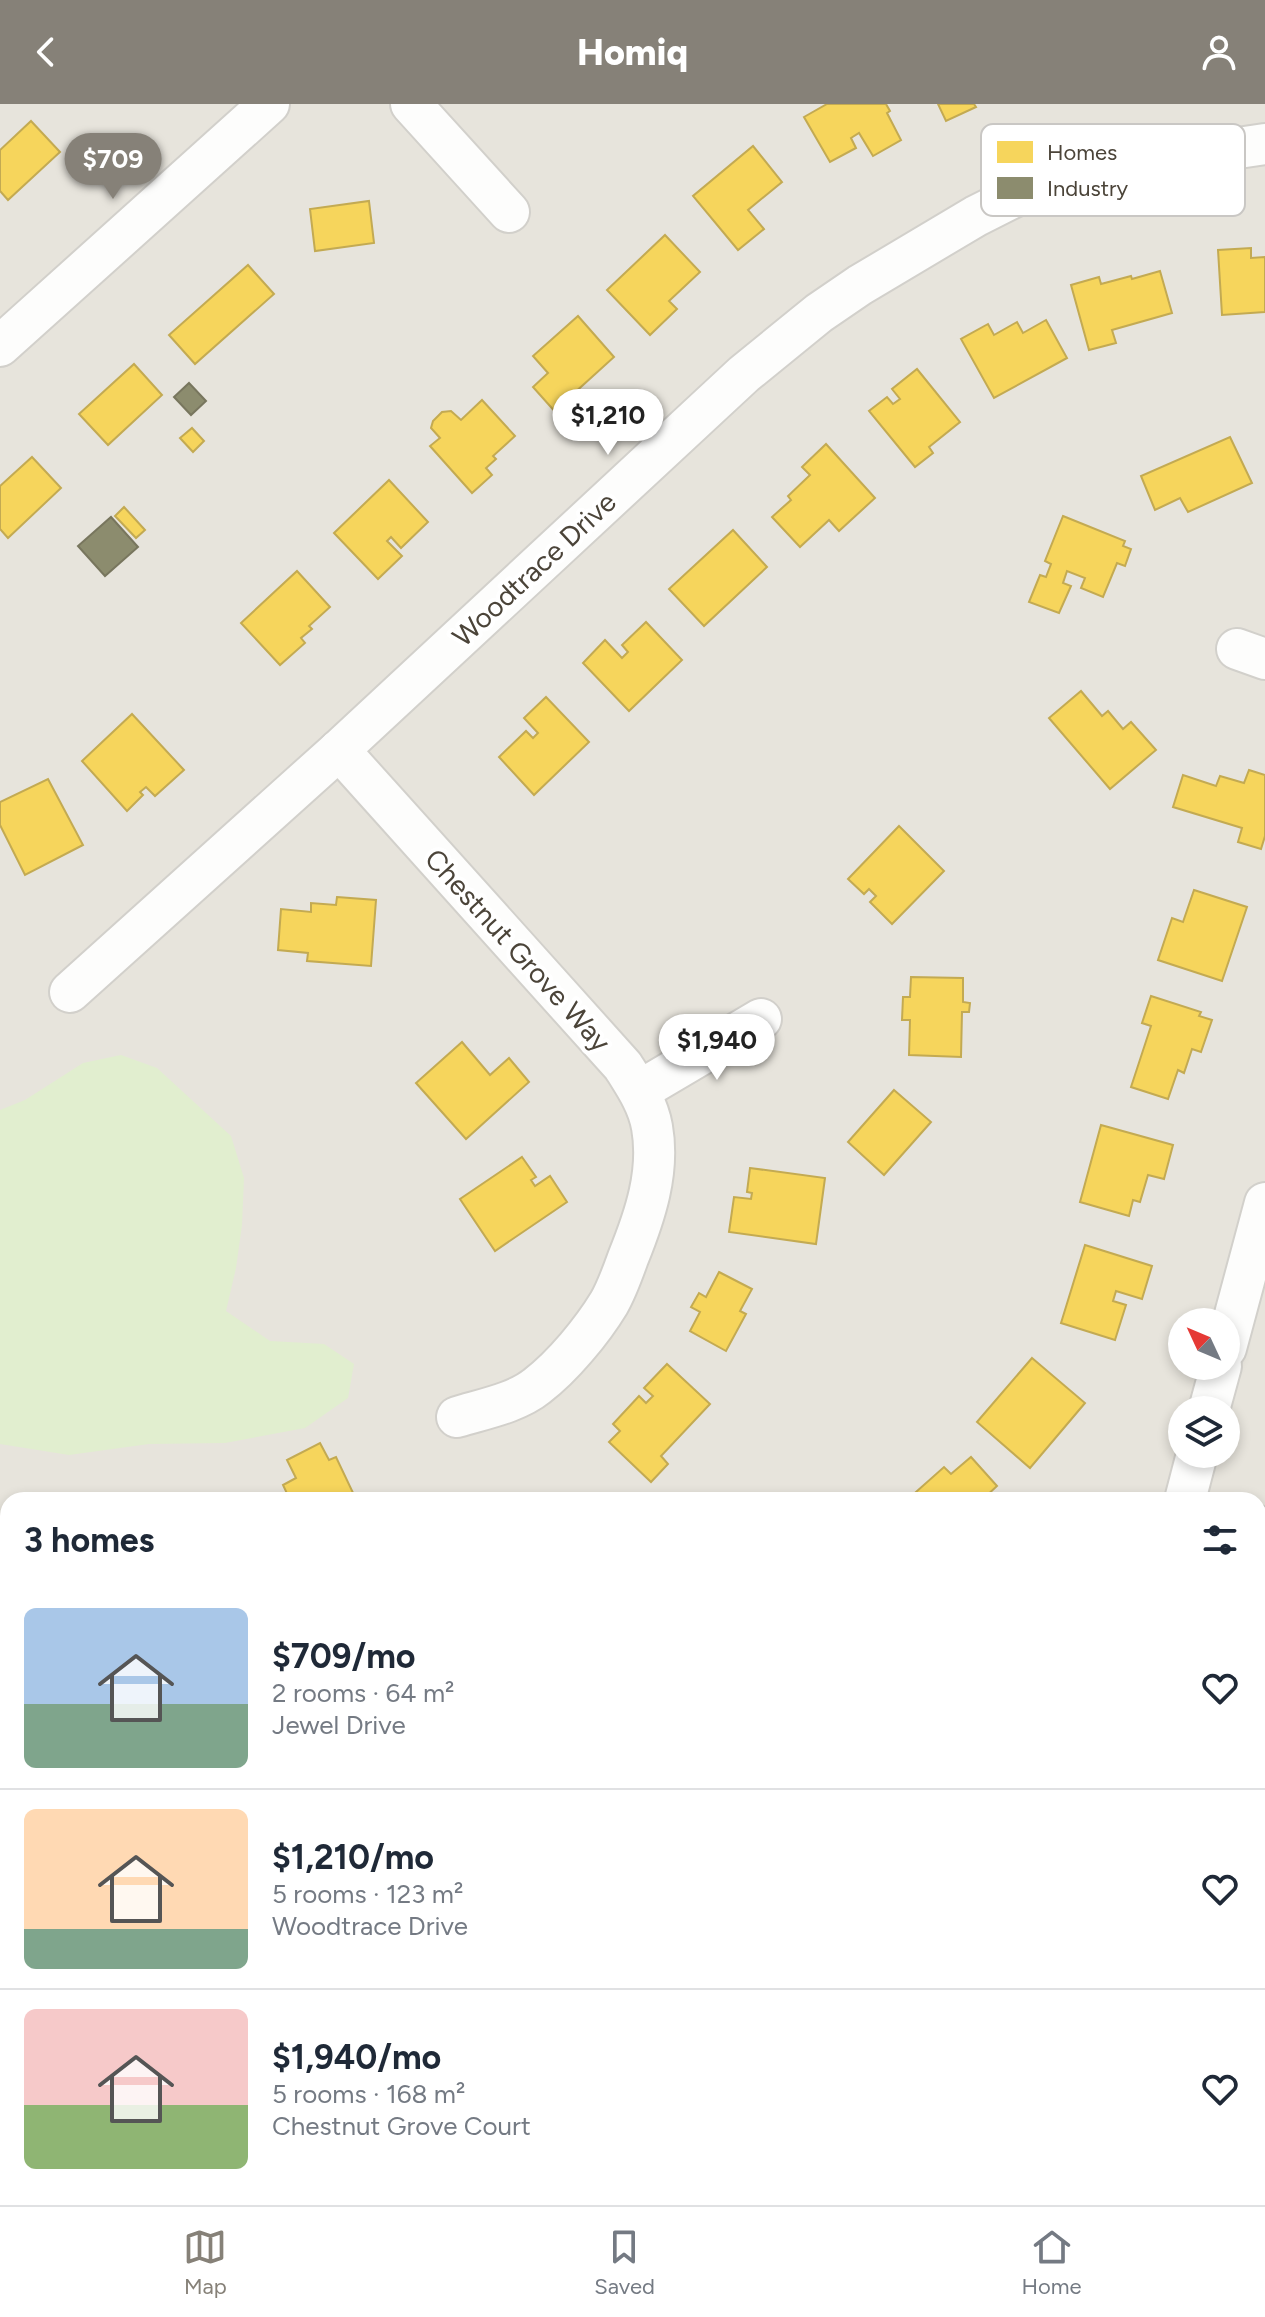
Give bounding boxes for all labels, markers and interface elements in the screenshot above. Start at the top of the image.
icon: back [24,30,68,74]
icon: person [1197,30,1241,74]
text: Homiq [577,31,688,74]
legend [981,124,1245,216]
pin: $709 [66,133,160,201]
text: Homes [1047,139,1117,166]
text: $709 [83,143,143,175]
text: Industry [1047,175,1128,202]
pin: $1,210 [543,389,673,457]
text: $1,210 [571,399,645,431]
street label: Woodtrace Drive [445,485,623,653]
street label: Chestnut Grove Way [418,842,618,1059]
pin: $1,940 [652,1014,782,1082]
text: $1,940 [677,1024,757,1056]
north arrow [1168,1308,1240,1380]
map controls [1168,1308,1240,1468]
button: layers [1168,1396,1240,1468]
icon: filters [1198,1518,1242,1562]
text: 3 homes [24,1520,154,1561]
text: $709/mo [272,1636,416,1677]
icon: home [88,1640,184,1736]
icon: heart [1198,1666,1242,1710]
text: 2 rooms · 64 m² [272,1677,454,1709]
text: Jewel Drive [272,1709,406,1741]
text: $1,210/mo [272,1837,434,1878]
icon: home [88,1841,184,1937]
icon: heart [1198,1867,1242,1911]
text: 5 rooms · 123 m² [272,1878,463,1910]
text: Woodtrace Drive [272,1910,468,1942]
text: $1,940/mo [272,2037,441,2078]
icon: home [88,2041,184,2137]
icon: heart [1198,2067,1242,2111]
text: 5 rooms · 168 m² [272,2078,465,2110]
text: Chestnut Grove Court [272,2110,531,2142]
tab: Map [183,2225,227,2300]
tab: Saved [594,2225,655,2300]
tab: Home [1022,2225,1082,2300]

